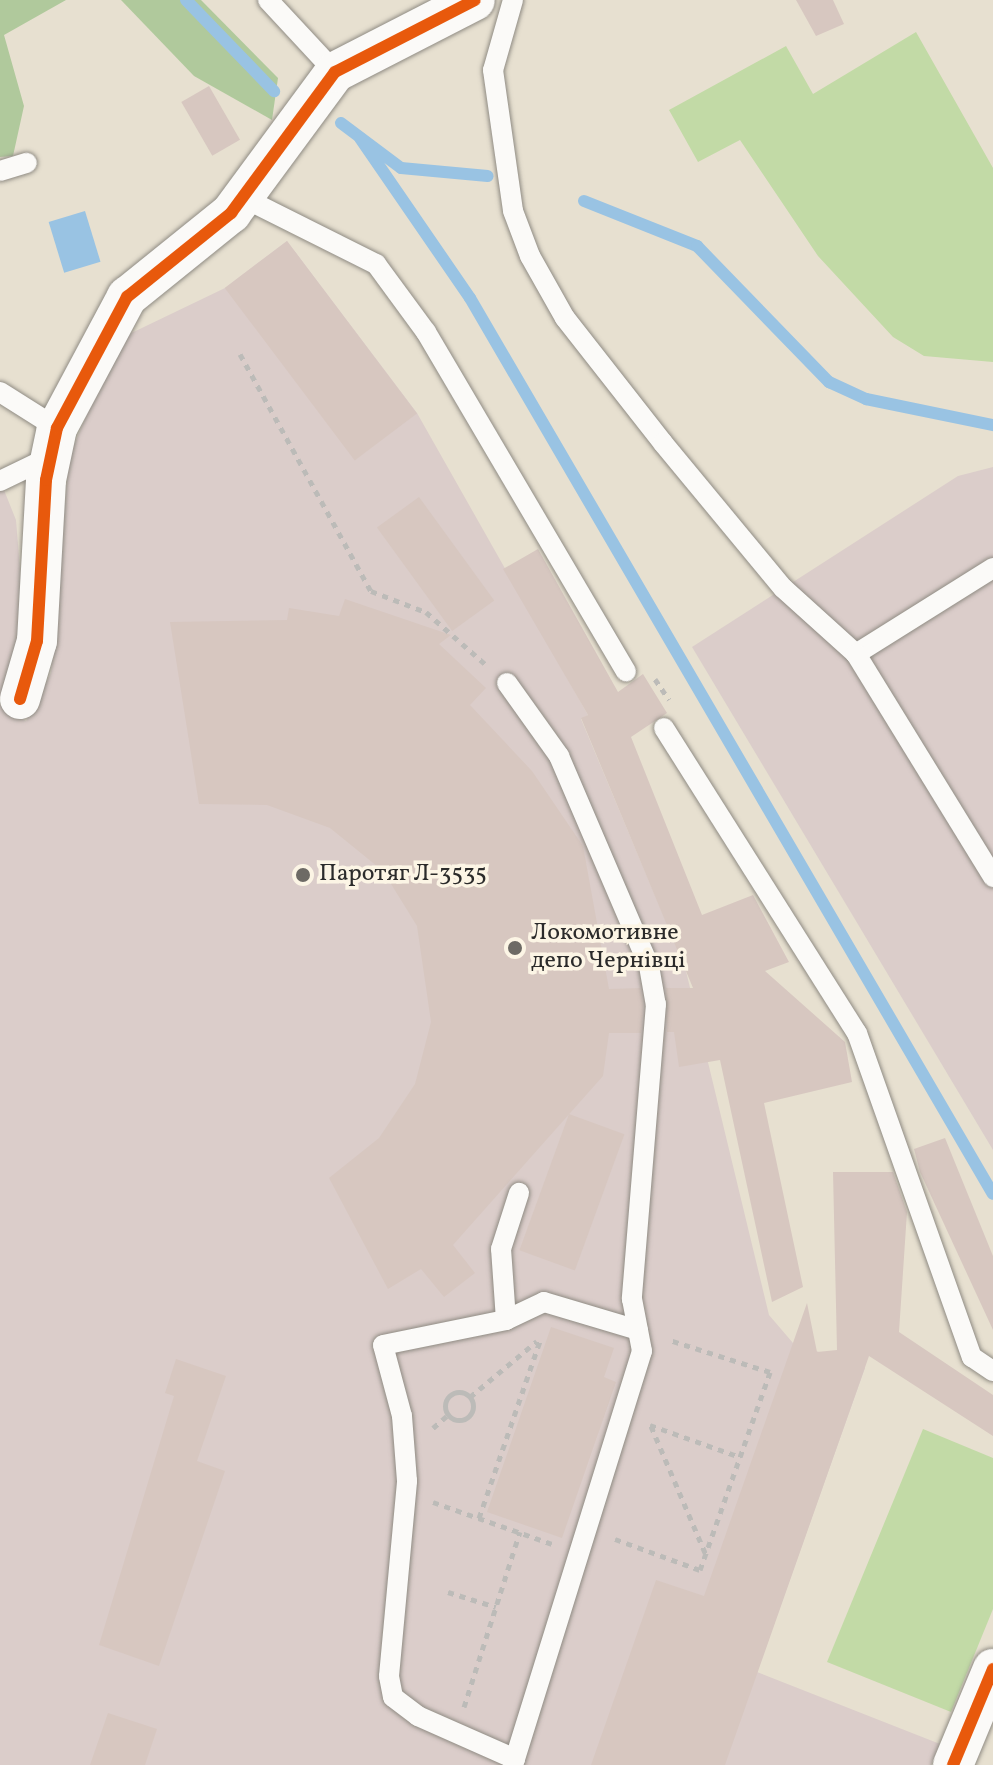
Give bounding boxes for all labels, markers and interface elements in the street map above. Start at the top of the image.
place label: Паротяг Л-3535 [319,861,488,889]
marker: Паротяг Л-3535 [294,866,312,884]
place label: Локомотивне депо Чернівці [531,920,686,976]
marker: Локомотивне депо Чернівці [506,939,524,957]

